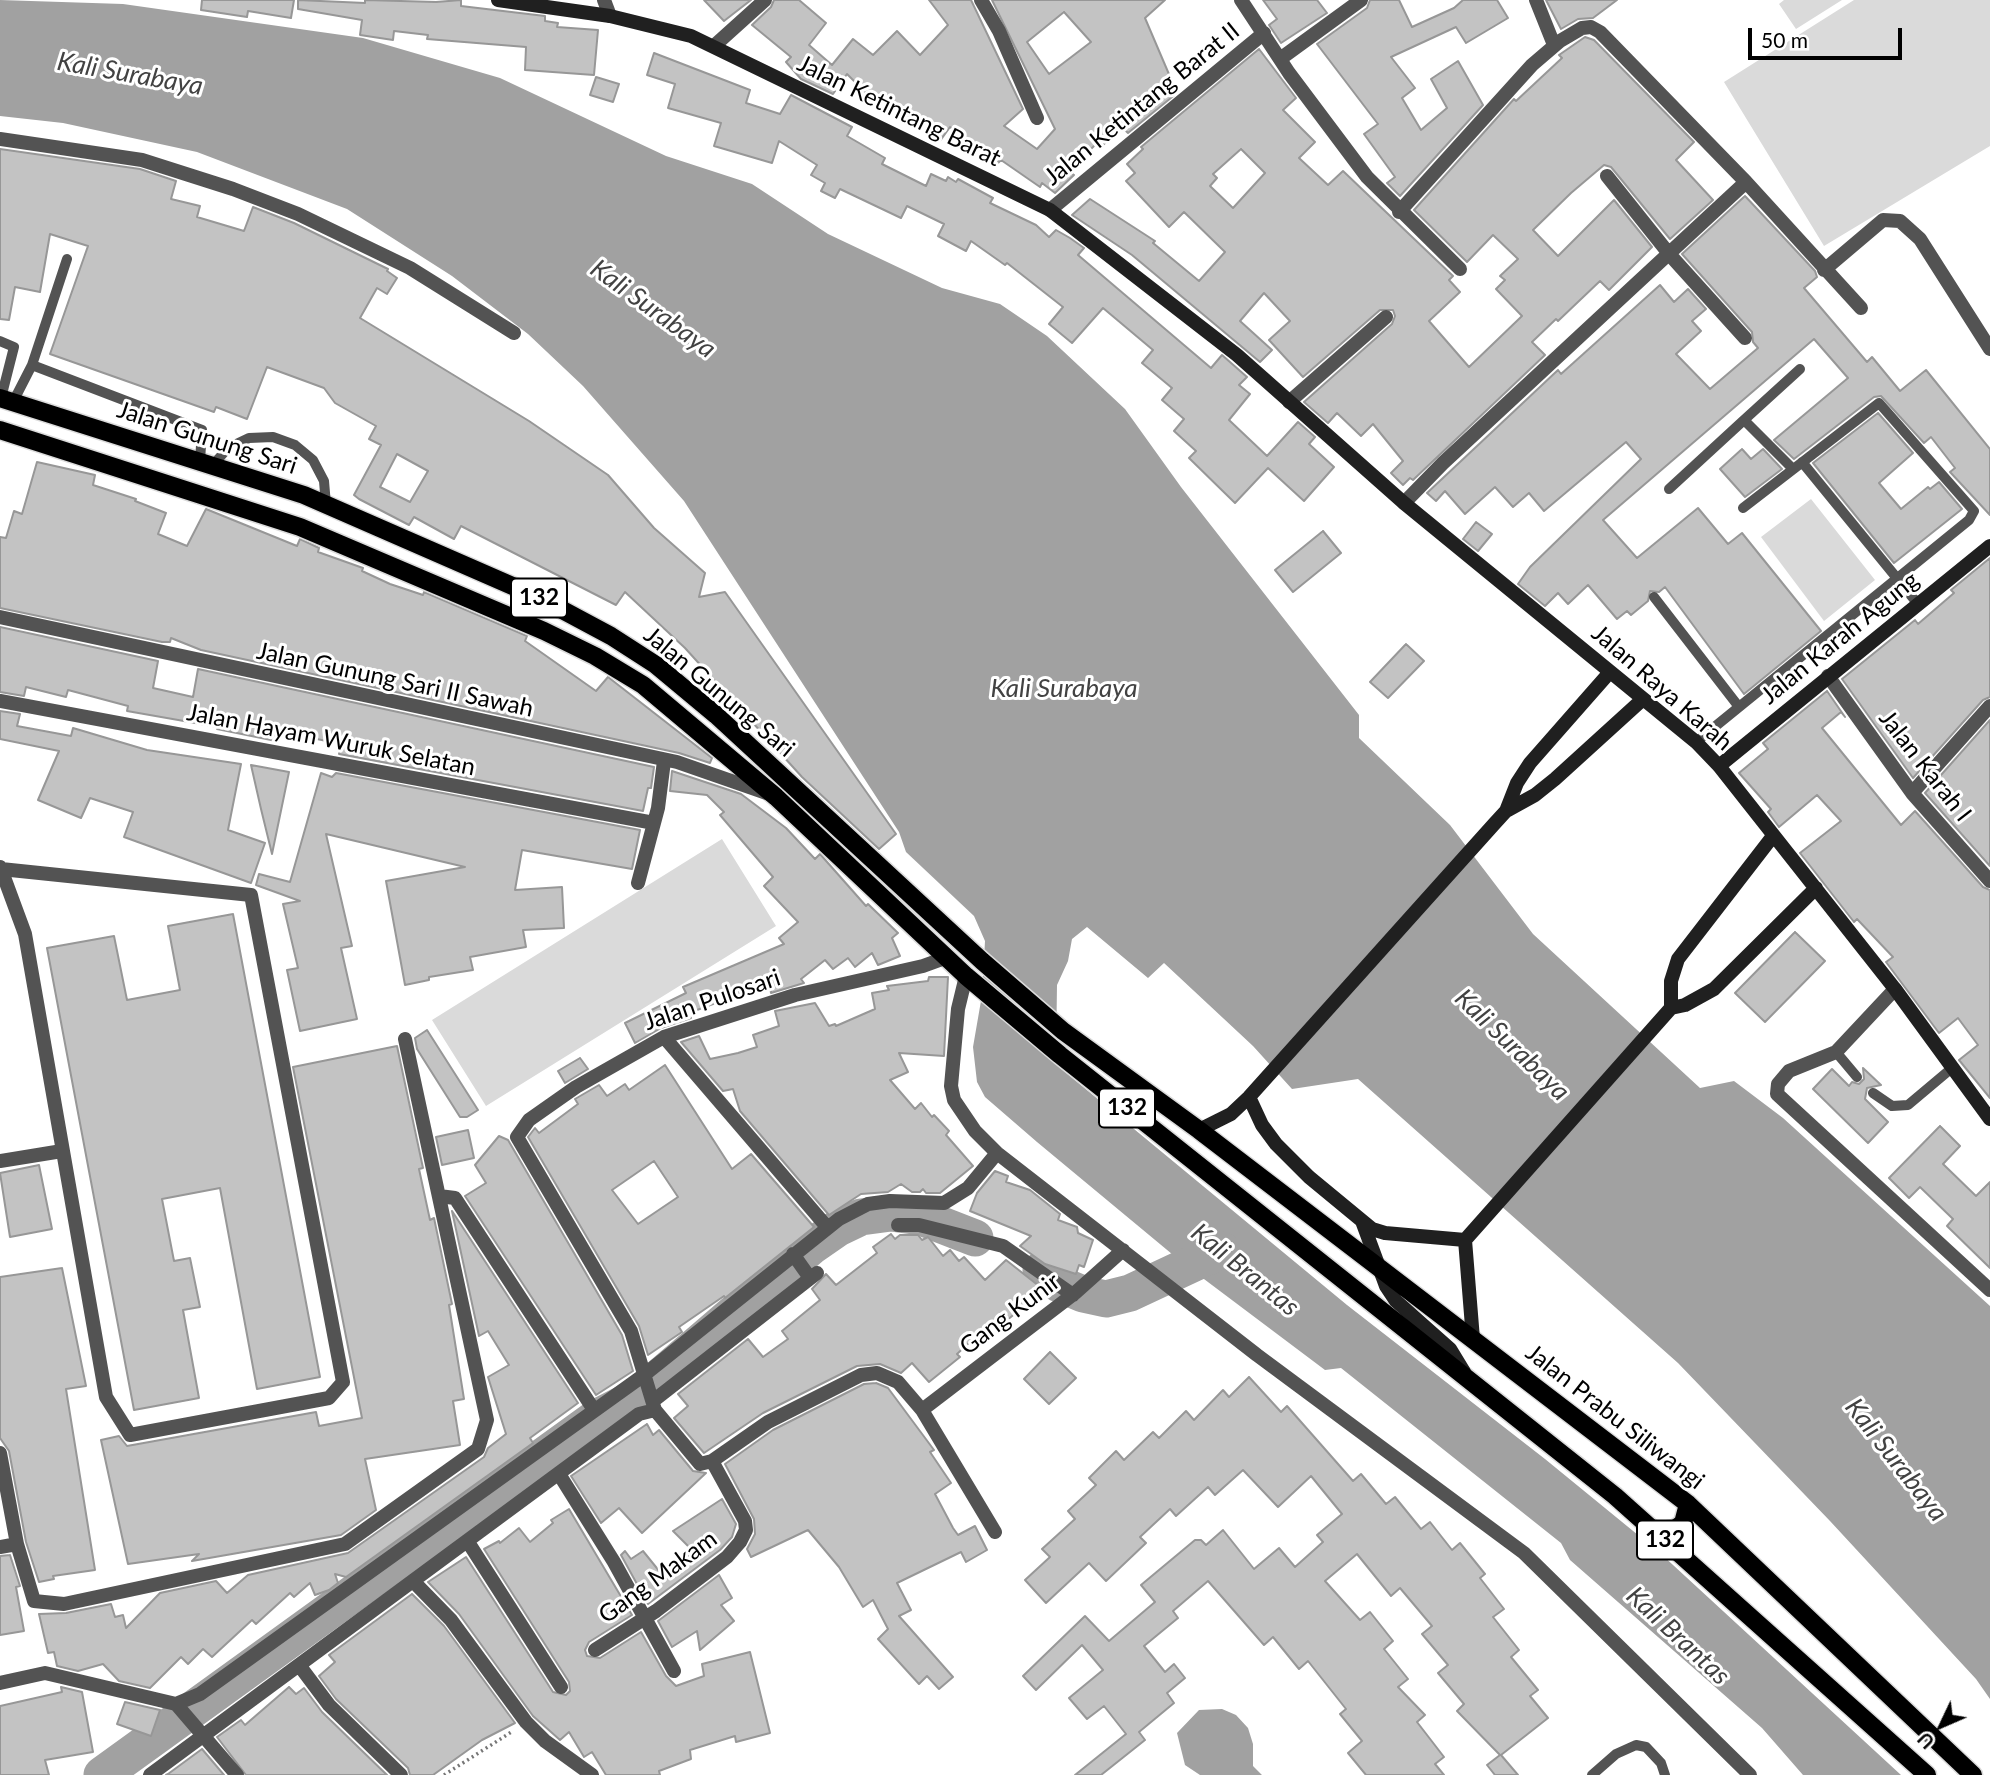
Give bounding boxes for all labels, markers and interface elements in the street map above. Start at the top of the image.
scale bar [1752,14,1906,58]
street label: Jalan Ketintang Barat II [1039,16,1245,192]
text: 50 m [1761,27,1808,52]
water label: Kali Surabaya [55,46,205,102]
street label: Jalan Ketintang Barat [792,49,1006,173]
water label: Kali Surabaya [584,253,722,365]
street label: Jalan Gunung Sari [113,395,301,481]
street label: Jalan Karah Agung [1755,566,1925,710]
road number: 132 [511,578,567,618]
street label: Jalan Raya Karah [1586,619,1738,757]
street label: Jalan Gunung Sari [638,621,800,763]
street label: Jalan Gunung Sari II Sawah [254,637,536,723]
water label: Kali Surabaya [990,673,1138,705]
street label: Jalan Hayam Wuruk Selatan [184,698,478,782]
street label: Jalan Karah I [1873,705,1977,827]
street label: Jalan Pulosari [640,963,784,1037]
water label: Kali Surabaya [1448,983,1576,1107]
road number: 132 [1099,1088,1155,1128]
water label: Kali Brantas [1185,1217,1305,1323]
street label: Gang Kunir [954,1267,1066,1361]
street label: Jalan Prabu Siliwangi [1520,1338,1710,1496]
water label: Kali Surabaya [1838,1392,1954,1528]
road number: 132 [1637,1520,1693,1560]
street label: Gang Makam [593,1524,723,1630]
water label: Kali Brantas [1620,1580,1736,1692]
north arrow [1906,1691,1976,1761]
text: U [1912,1728,1939,1754]

